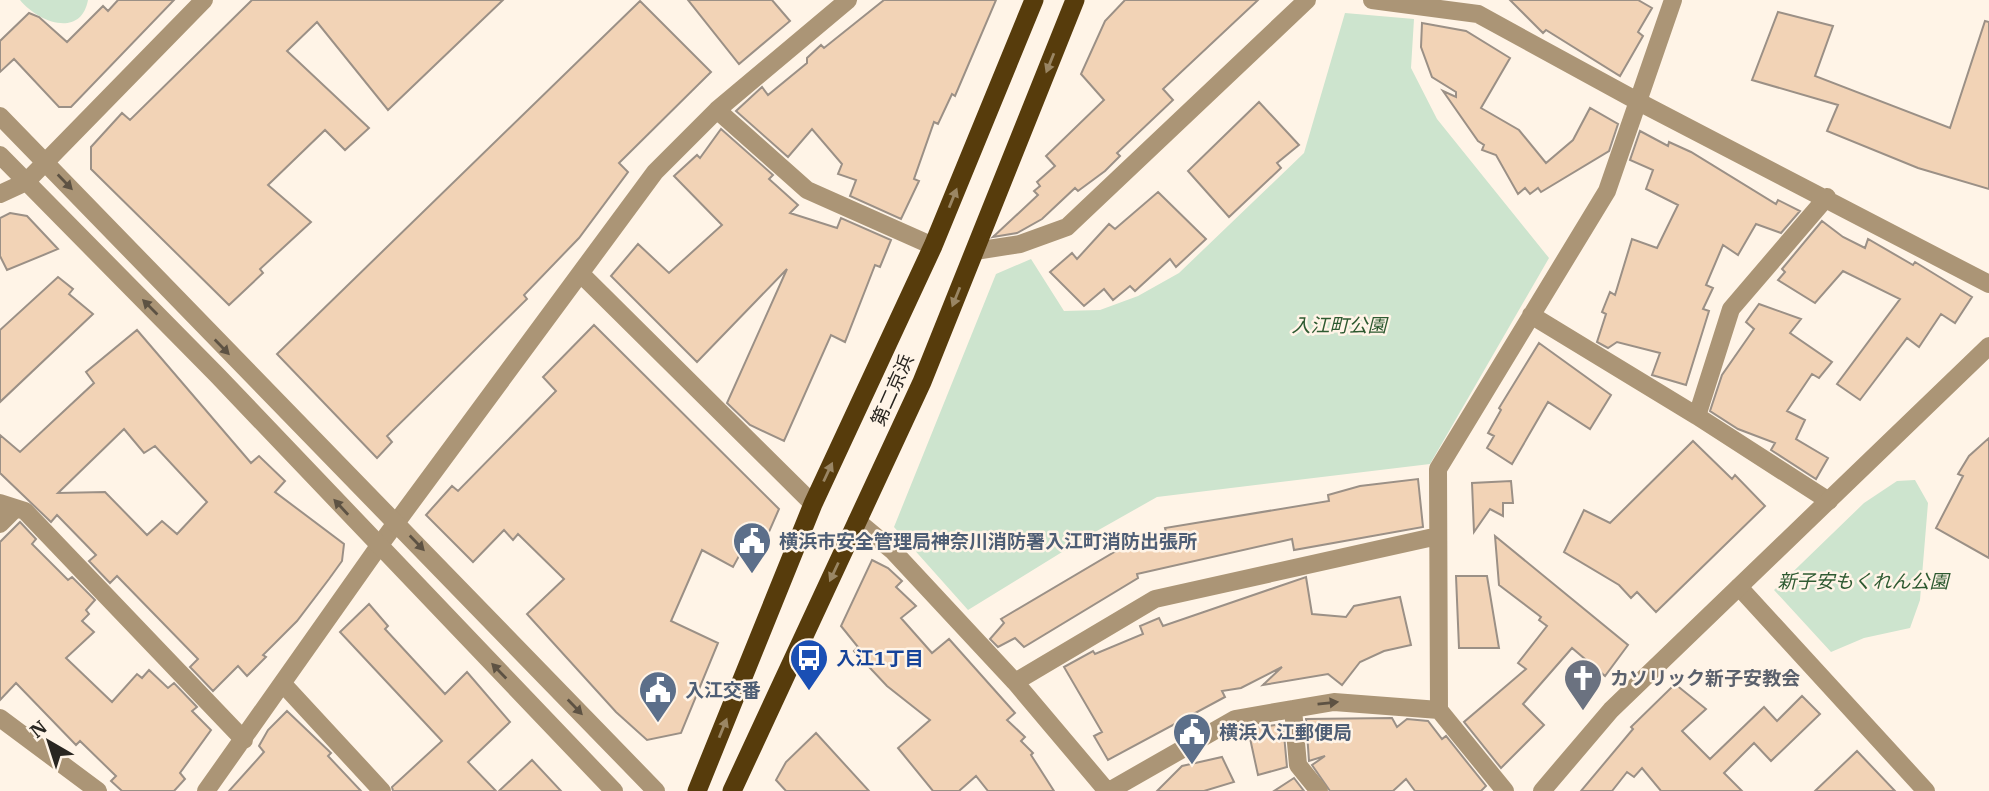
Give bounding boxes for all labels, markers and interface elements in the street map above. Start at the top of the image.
one-way arrow [1044,53,1055,74]
one-way arrow [57,174,73,191]
one-way arrow [947,187,958,208]
one-way arrow [951,287,962,308]
one-way arrow [142,300,159,316]
park label: 入江町公園 [1291,313,1389,337]
one-way arrow [214,338,230,356]
street label: 第二京浜 [866,350,918,430]
one-way arrow [822,462,834,482]
one-way arrow [334,499,350,516]
public building icon: 横浜市安全管理局神奈川消防署入江町消防出張所 [731,520,773,575]
place label: 横浜市安全管理局神奈川消防署入江町消防出張所 [779,529,1197,553]
one-way arrow [409,534,425,551]
one-way arrow [828,562,840,582]
park label: 新子安もくれん公園 [1777,569,1951,593]
bus stop icon: 入江1丁目 [788,637,830,692]
place label: 入江1丁目 [836,646,923,670]
church icon: カソリック新子安教会 [1562,657,1604,712]
one-way arrow [491,663,507,680]
place label: カソリック新子安教会 [1610,666,1800,690]
public building icon: 入江交番 [637,669,679,724]
place label: 入江交番 [685,678,761,702]
one-way arrow [566,698,582,715]
one-way arrow [1317,698,1339,709]
north arrow [14,707,84,777]
public building icon: 横浜入江郵便局 [1171,711,1213,766]
text: N [25,715,52,743]
one-way arrow [718,717,729,738]
place label: 横浜入江郵便局 [1219,720,1352,744]

